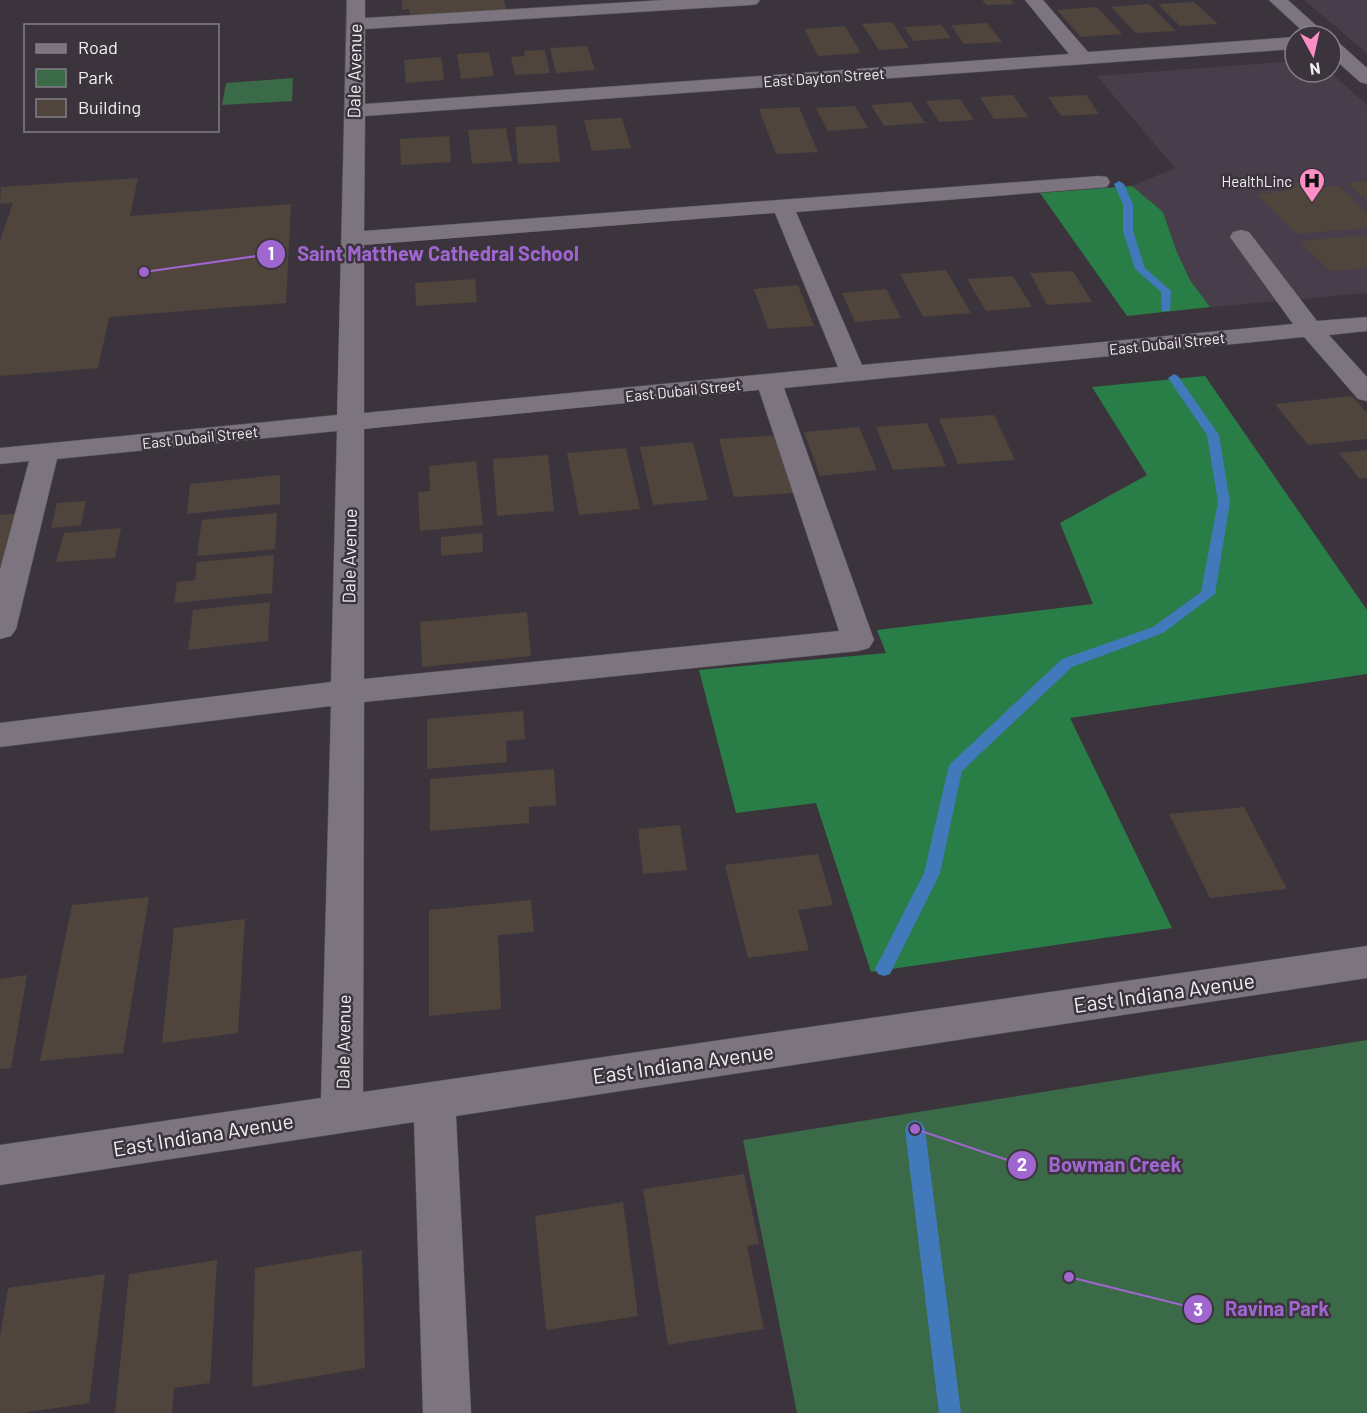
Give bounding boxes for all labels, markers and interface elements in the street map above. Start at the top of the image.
street label: Dale Avenue [342,23,366,119]
legend [24,24,219,132]
north arrow [1283,24,1343,84]
text: Road [78,36,118,58]
text: N [1309,59,1322,79]
street label: East Dayton Street [763,64,885,90]
text: Park [78,66,113,88]
text: Building [78,96,141,118]
hospital icon: HealthLinc [1297,166,1327,204]
place label: HealthLinc [1221,172,1292,190]
callout: Saint Matthew Cathedral School [256,235,591,273]
text: Saint Matthew Cathedral School [297,241,579,265]
text: 1 [268,242,274,264]
street label: East Dubail Street [1108,328,1226,358]
street label: East Dubail Street [624,375,742,405]
street label: East Dubail Street [141,422,259,452]
street label: Dale Avenue [337,508,361,604]
street label: East Indiana Avenue [1072,967,1256,1017]
street label: Dale Avenue [331,994,355,1090]
street label: East Indiana Avenue [591,1038,775,1088]
street label: East Indiana Avenue [111,1107,295,1161]
callout: Bowman Creek [1007,1146,1193,1184]
text: Bowman Creek [1049,1152,1182,1176]
text: 2 [1017,1153,1027,1175]
callout: Ravina Park [1183,1290,1341,1328]
text: Ravina Park [1225,1296,1329,1320]
text: 3 [1193,1298,1203,1320]

